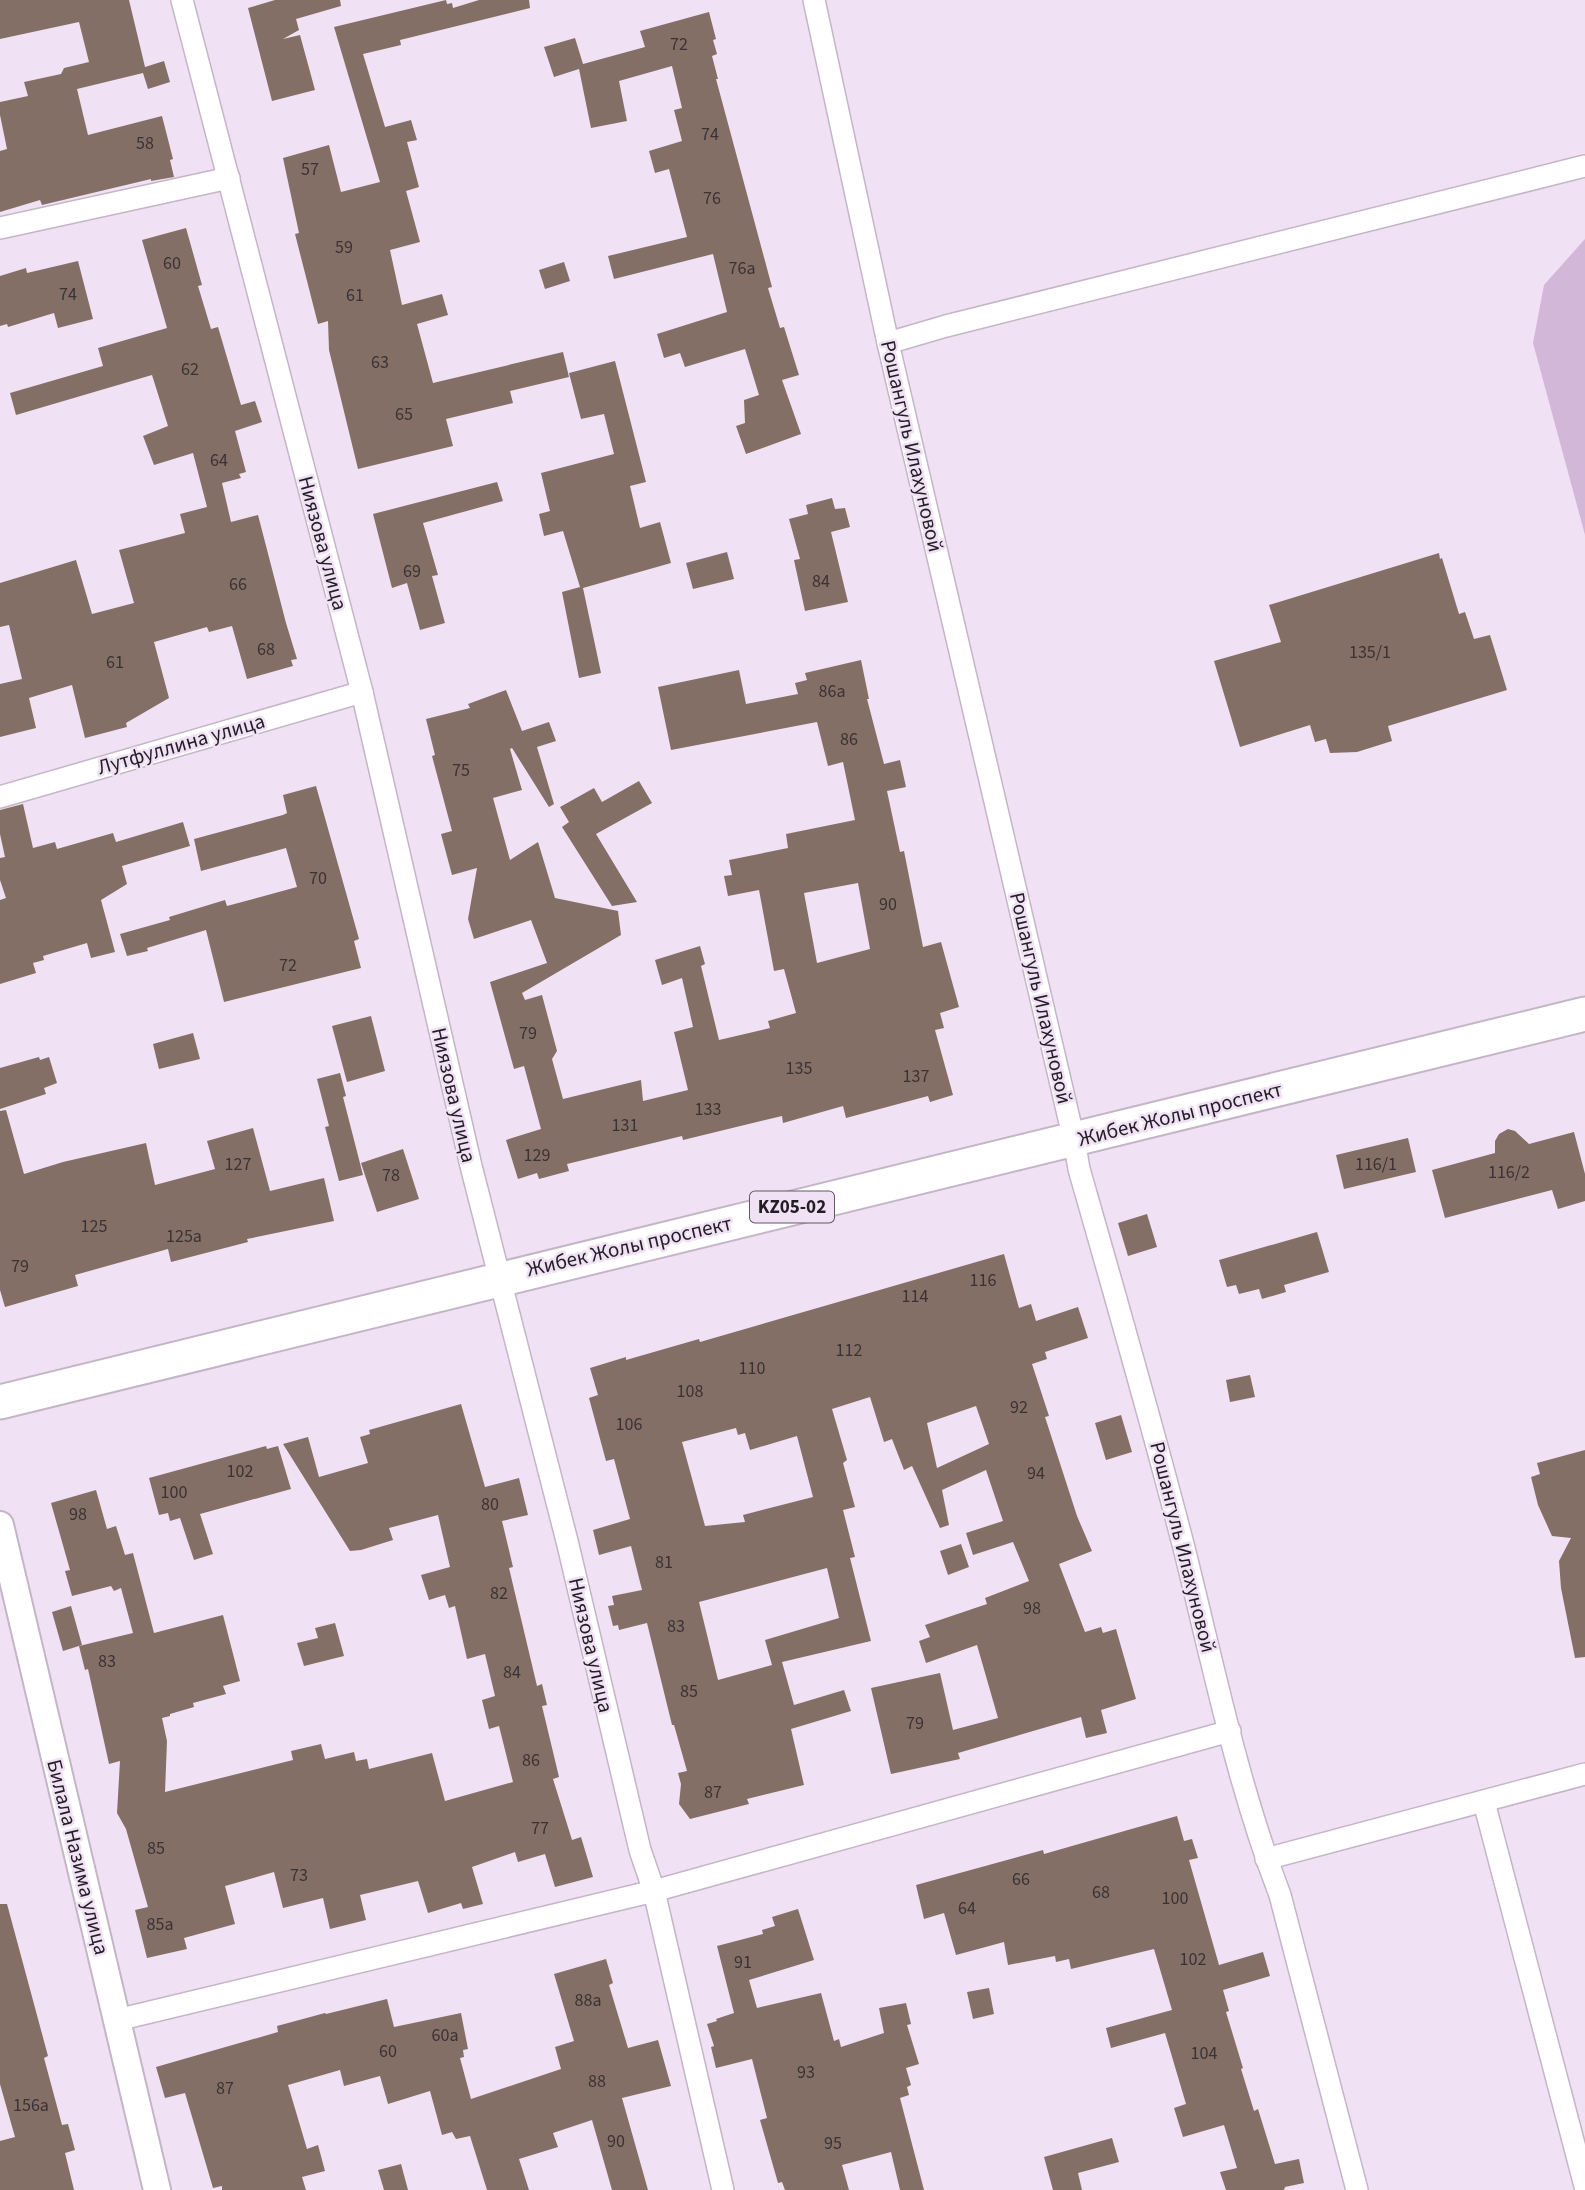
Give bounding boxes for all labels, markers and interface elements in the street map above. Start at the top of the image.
house number: 72 [670,32,688,57]
house number: 74 [701,122,719,147]
house number: 58 [136,131,154,156]
house number: 57 [301,157,319,182]
house number: 76 [703,186,721,211]
house number: 59 [335,235,353,260]
house number: 60 [163,251,181,276]
house number: 76а [729,256,755,281]
house number: 74 [59,282,77,307]
house number: 61 [346,283,364,308]
street label: Рошангуль Илахуновой [873,337,951,555]
house number: 63 [371,350,389,375]
house number: 62 [181,357,199,382]
house number: 65 [395,402,413,427]
house number: 64 [210,448,228,473]
street label: Ниязова улица [291,473,355,613]
house number: 69 [403,559,421,584]
house number: 84 [812,569,830,594]
house number: 66 [229,572,247,597]
house number: 68 [257,637,275,662]
house number: 135/1 [1349,640,1391,665]
house number: 61 [106,650,124,675]
house number: 86а [819,679,845,704]
street label: Лутфуллина улица [94,706,268,782]
house number: 86 [840,727,858,752]
house number: 75 [452,758,470,783]
house number: 70 [309,866,327,891]
street label: Рошангуль Илахуновой [1002,889,1080,1107]
house number: 90 [879,892,897,917]
house number: 72 [279,953,297,978]
house number: 79 [519,1021,537,1046]
street label: Ниязова улица [424,1024,484,1166]
house number: 135 [786,1056,812,1081]
house number: 137 [903,1064,929,1089]
street label: Жибек Жолы проспект [1075,1074,1286,1154]
house number: 133 [695,1097,721,1122]
house number: 131 [612,1113,638,1138]
house number: 129 [524,1143,550,1168]
house number: 127 [225,1152,251,1177]
house number: 116/1 [1355,1152,1397,1177]
house number: 116/2 [1488,1160,1530,1185]
house number: 78 [382,1163,400,1188]
road number: KZ05-02 [750,1191,834,1222]
street label: Жибек Жолы проспект [523,1208,735,1284]
house number: 125 [81,1214,107,1239]
house number: 125а [166,1224,202,1249]
house number: 79 [11,1254,29,1279]
house number: 116 [970,1268,996,1293]
house number: 114 [902,1284,928,1309]
house number: 112 [836,1338,862,1363]
house number: 110 [739,1356,765,1381]
house number: 108 [677,1379,703,1404]
house number: 92 [1010,1395,1028,1420]
house number: 106 [616,1412,642,1437]
street label: Рошангуль Илахуновой [1142,1438,1224,1656]
house number: 102 [227,1459,253,1484]
house number: 94 [1027,1461,1045,1486]
house number: 100 [161,1480,187,1505]
house number: 80 [481,1492,499,1517]
house number: 98 [69,1502,87,1527]
house number: 81 [655,1550,673,1575]
street label: Ниязова улица [561,1574,621,1716]
house number: 82 [490,1581,508,1606]
house number: 98 [1023,1596,1041,1621]
house number: 83 [667,1614,685,1639]
house number: 83 [98,1649,116,1674]
house number: 84 [503,1660,521,1685]
house number: 85 [680,1679,698,1704]
house number: 79 [906,1711,924,1736]
house number: 86 [522,1748,540,1773]
street label: Билала Назима улица [39,1756,117,1958]
house number: 87 [704,1780,722,1805]
house number: 77 [531,1816,549,1841]
house number: 85 [147,1836,165,1861]
house number: 73 [290,1863,308,1888]
house number: 66 [1012,1867,1030,1892]
house number: 68 [1092,1880,1110,1905]
house number: 100 [1162,1886,1188,1911]
house number: 64 [958,1896,976,1921]
house number: 85а [147,1912,173,1937]
house number: 102 [1180,1947,1206,1972]
house number: 91 [734,1950,752,1975]
house number: 88а [575,1988,601,2013]
house number: 60а [432,2023,458,2048]
house number: 60 [379,2039,397,2064]
house number: 104 [1191,2041,1217,2066]
house number: 93 [797,2060,815,2085]
house number: 88 [588,2069,606,2094]
house number: 87 [216,2076,234,2101]
house number: 156а [13,2093,49,2118]
house number: 90 [607,2129,625,2154]
house number: 95 [824,2131,842,2156]

